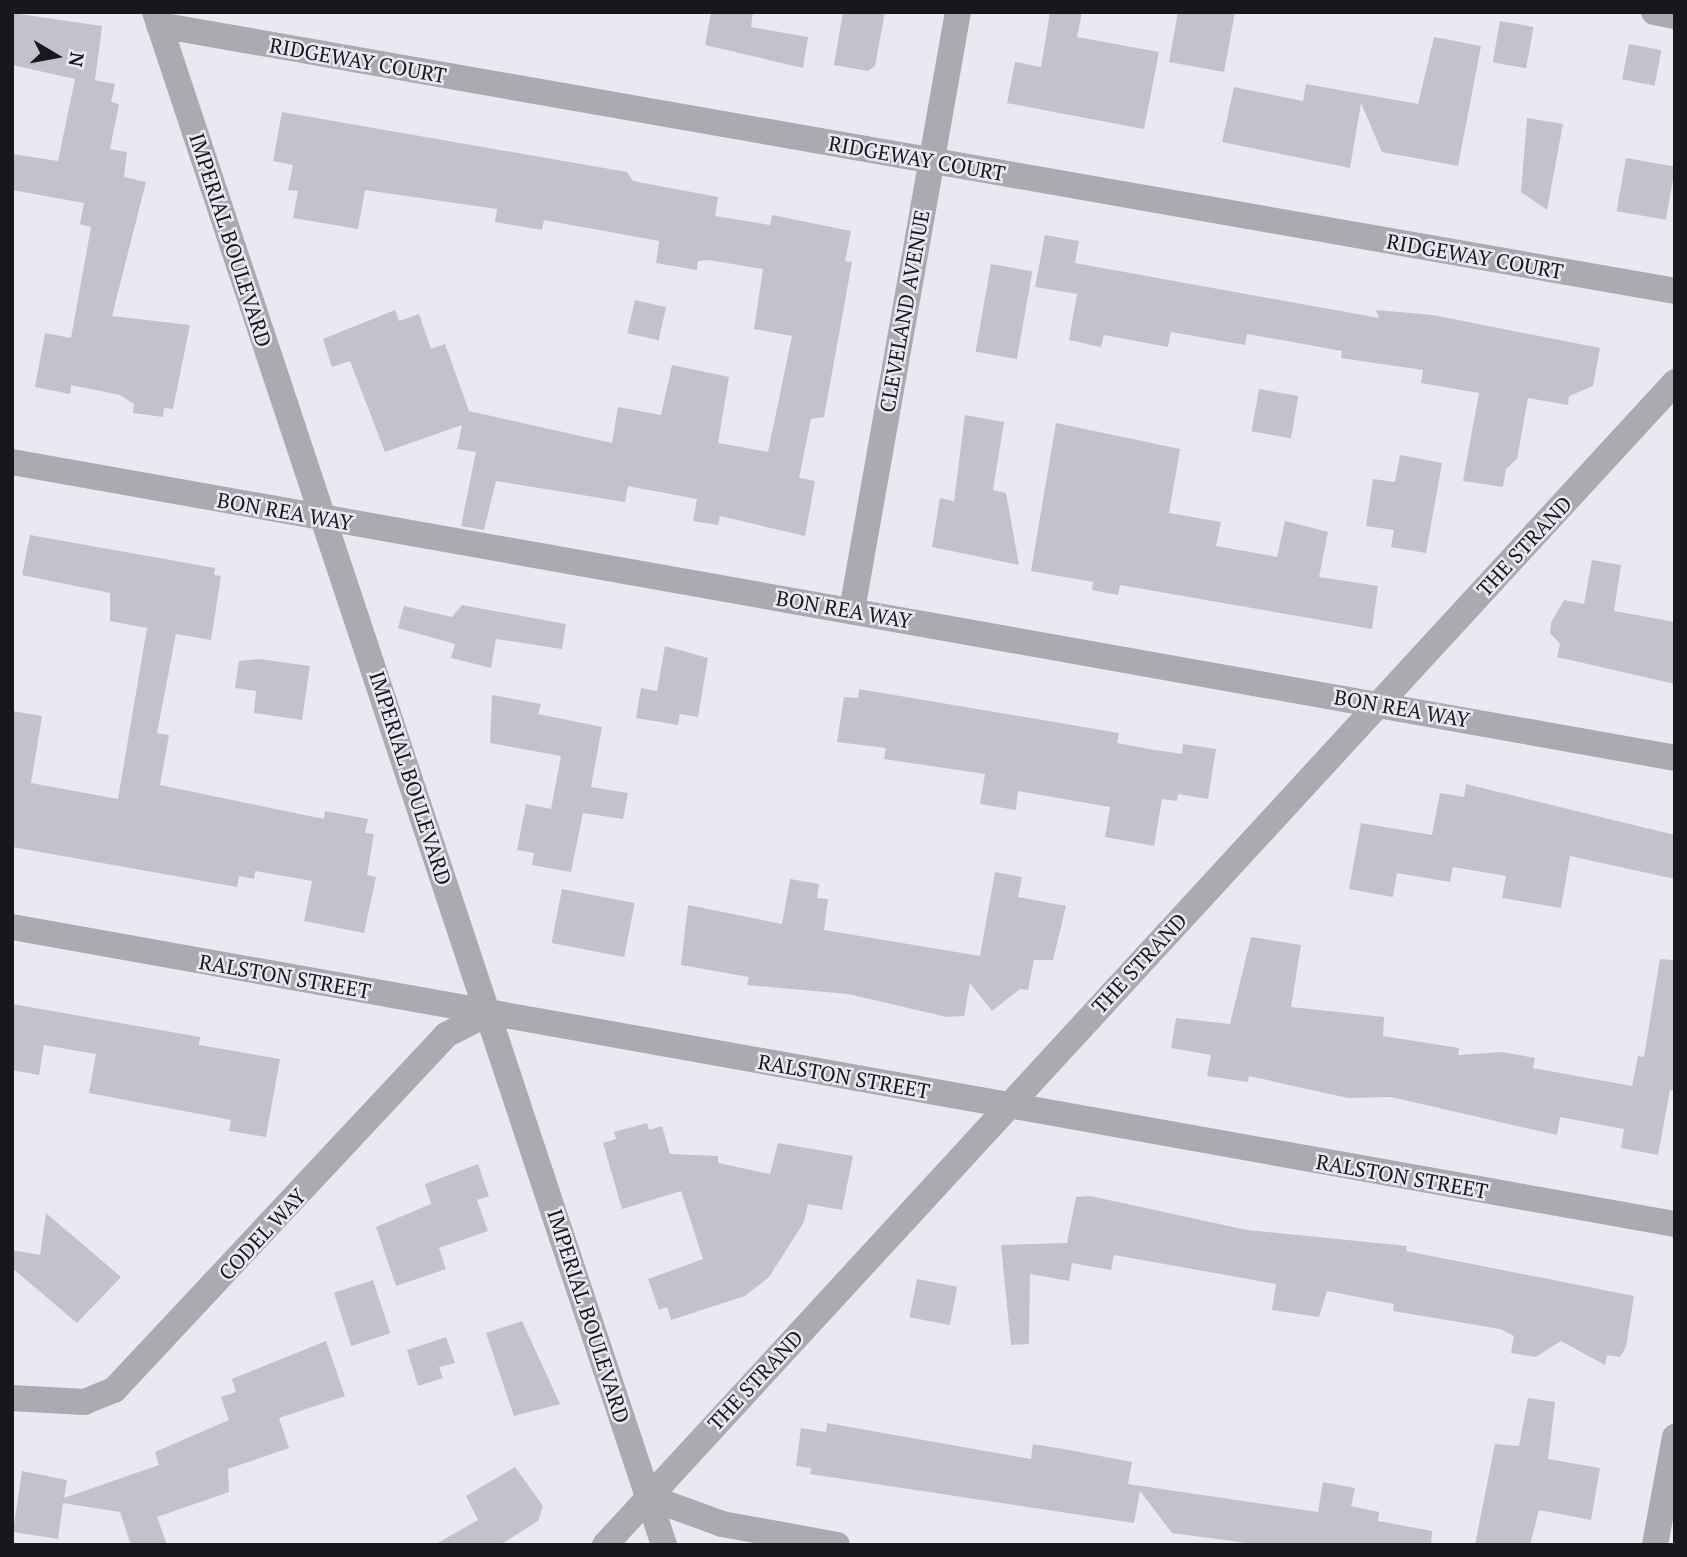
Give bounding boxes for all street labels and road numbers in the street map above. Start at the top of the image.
street label: RIDGEWAY COURT [268,32,448,88]
street label: IMPERIAL BOULEVARD [185,130,277,350]
street label: RIDGEWAY COURT [827,130,1007,186]
street label: CLEVELAND AVENUE [874,208,934,414]
street label: RIDGEWAY COURT [1385,228,1565,284]
street label: BON REA WAY [215,487,355,535]
street label: THE STRAND [1471,491,1577,601]
street label: BON REA WAY [774,585,914,633]
street label: IMPERIAL BOULEVARD [365,668,457,888]
street label: BON REA WAY [1332,684,1472,732]
street label: THE STRAND [1086,908,1192,1018]
street label: RALSTON STREET [197,948,373,1004]
street label: RALSTON STREET [756,1048,932,1104]
street label: RALSTON STREET [1314,1148,1490,1204]
street label: CODEL WAY [213,1183,311,1285]
street label: IMPERIAL BOULEVARD [543,1206,635,1426]
street label: THE STRAND [702,1325,808,1435]

